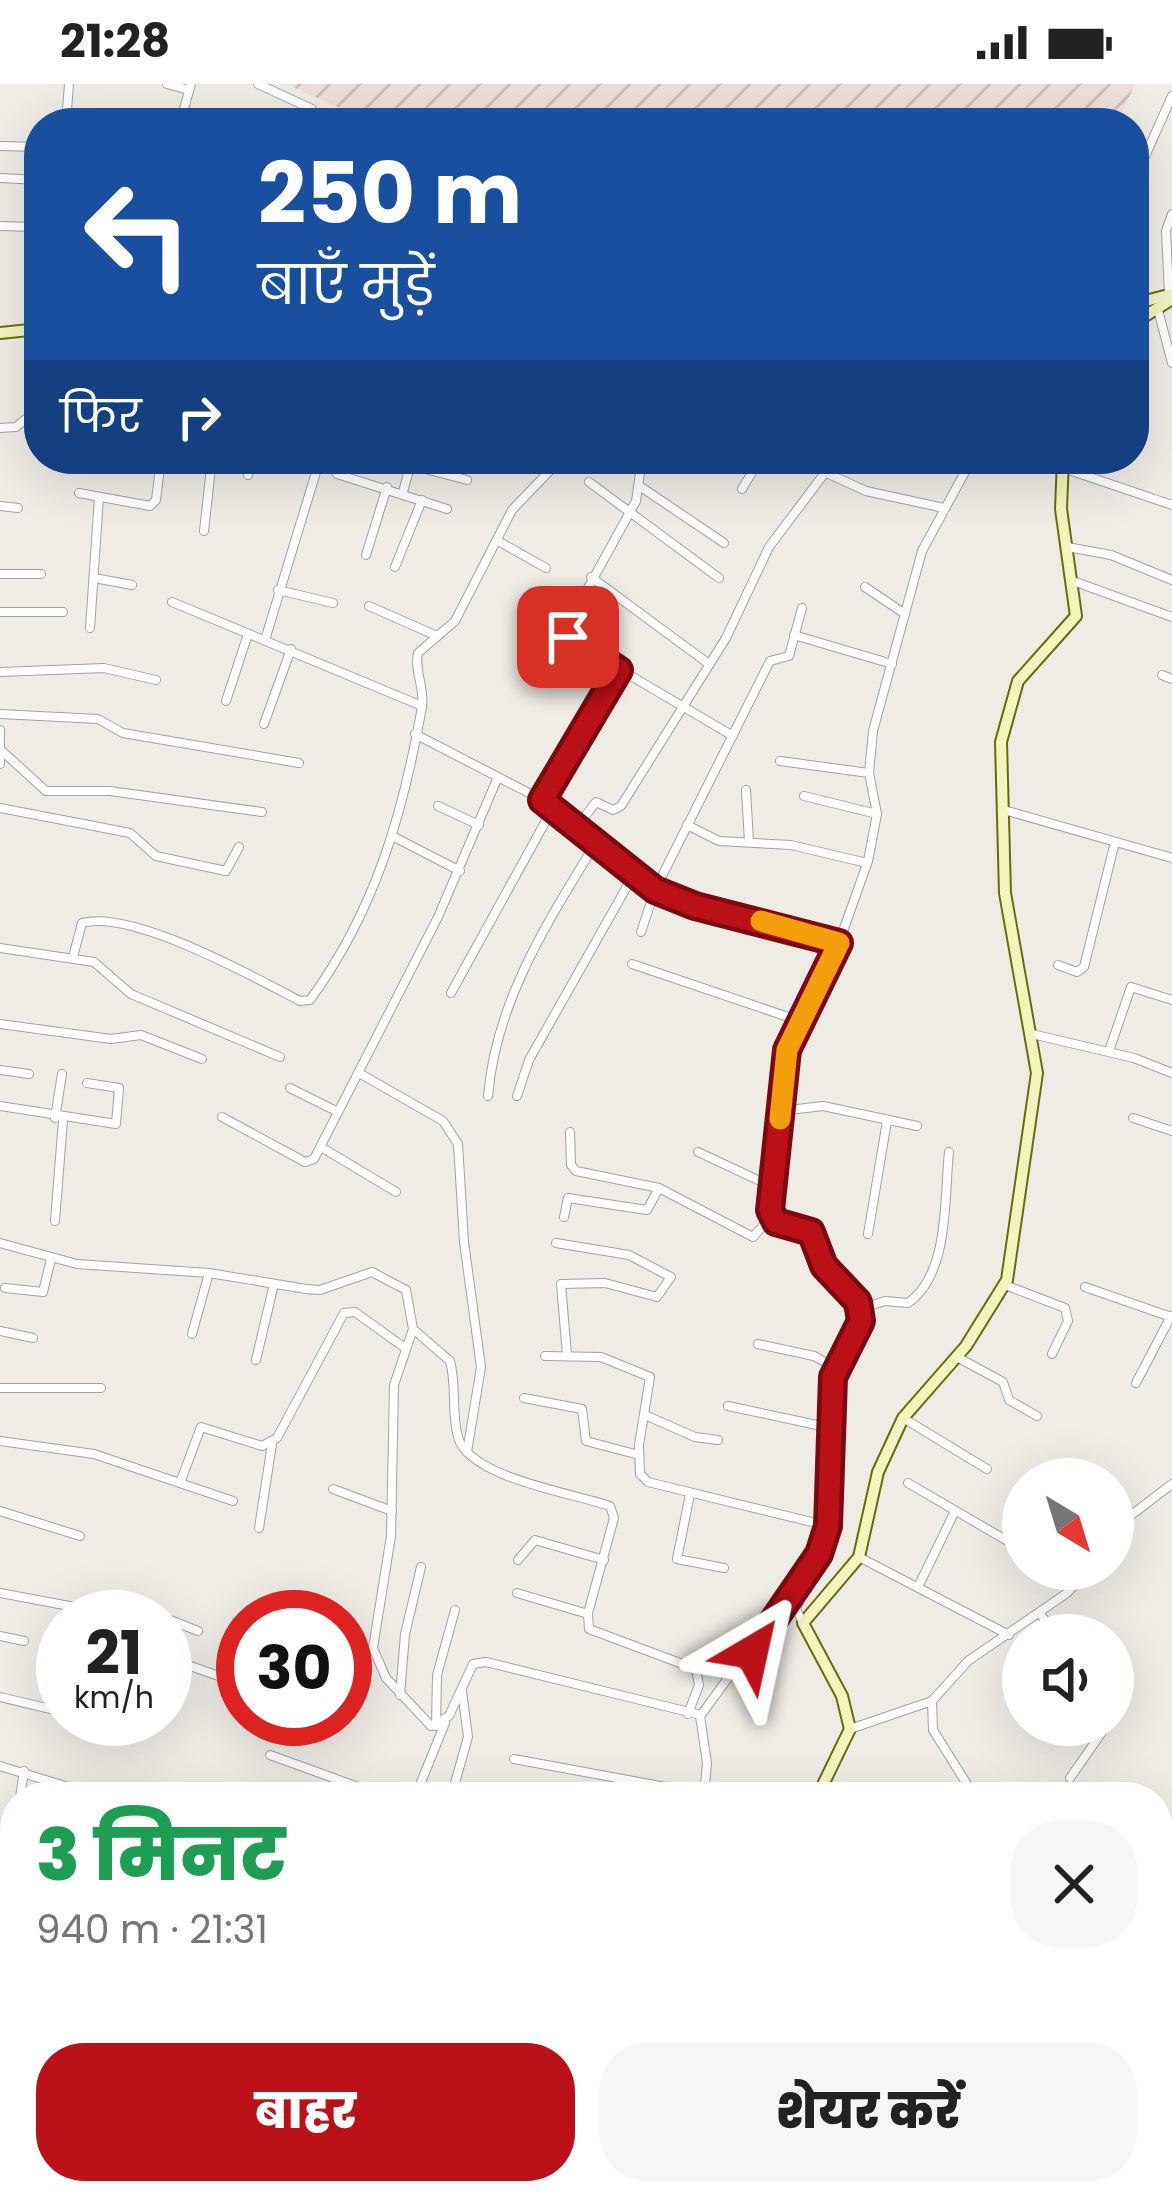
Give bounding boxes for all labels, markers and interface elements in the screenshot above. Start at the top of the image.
text: 21:28 [60,10,170,73]
text: 250 m [258,135,522,252]
icon: left [60,156,216,312]
text: बाएँ मुड़ें [258,247,434,323]
icon: right [166,384,232,450]
text: फिर [60,385,142,448]
pin [517,586,619,688]
icon: arrive [535,604,601,670]
north arrow [1002,1458,1134,1590]
map controls [1002,1458,1134,1746]
position arrow [689,1589,815,1715]
speed limit sign: 30 [216,1590,372,1746]
text: 21 [86,1611,142,1695]
button: sound [1002,1614,1134,1746]
text: km/h [74,1676,154,1719]
text: 3 मिनट [36,1804,286,1905]
button: close [1011,1821,1137,1947]
text: 940 m · 21:31 [36,1902,268,1957]
button: बाहर [36,2043,575,2181]
button: शेयर करें [599,2043,1137,2181]

